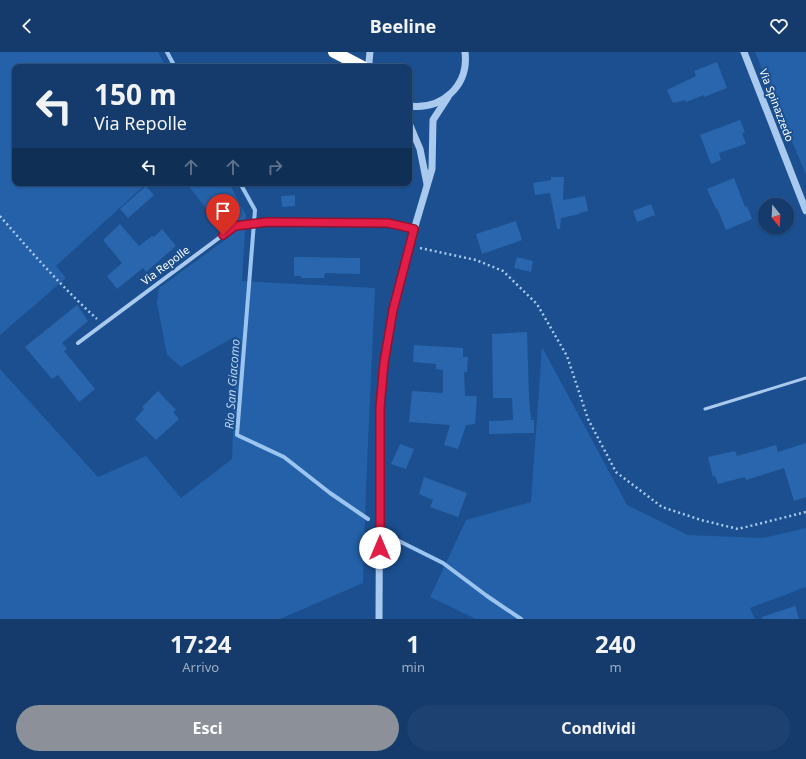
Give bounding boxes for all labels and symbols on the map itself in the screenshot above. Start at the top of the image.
street label: Via Spinazzedo [756,66,798,144]
pin [206,194,240,235]
north arrow [758,198,794,234]
street label: Via Repolle [138,242,192,288]
water label: Rio San Giacomo [220,338,244,430]
position arrow [359,527,401,569]

